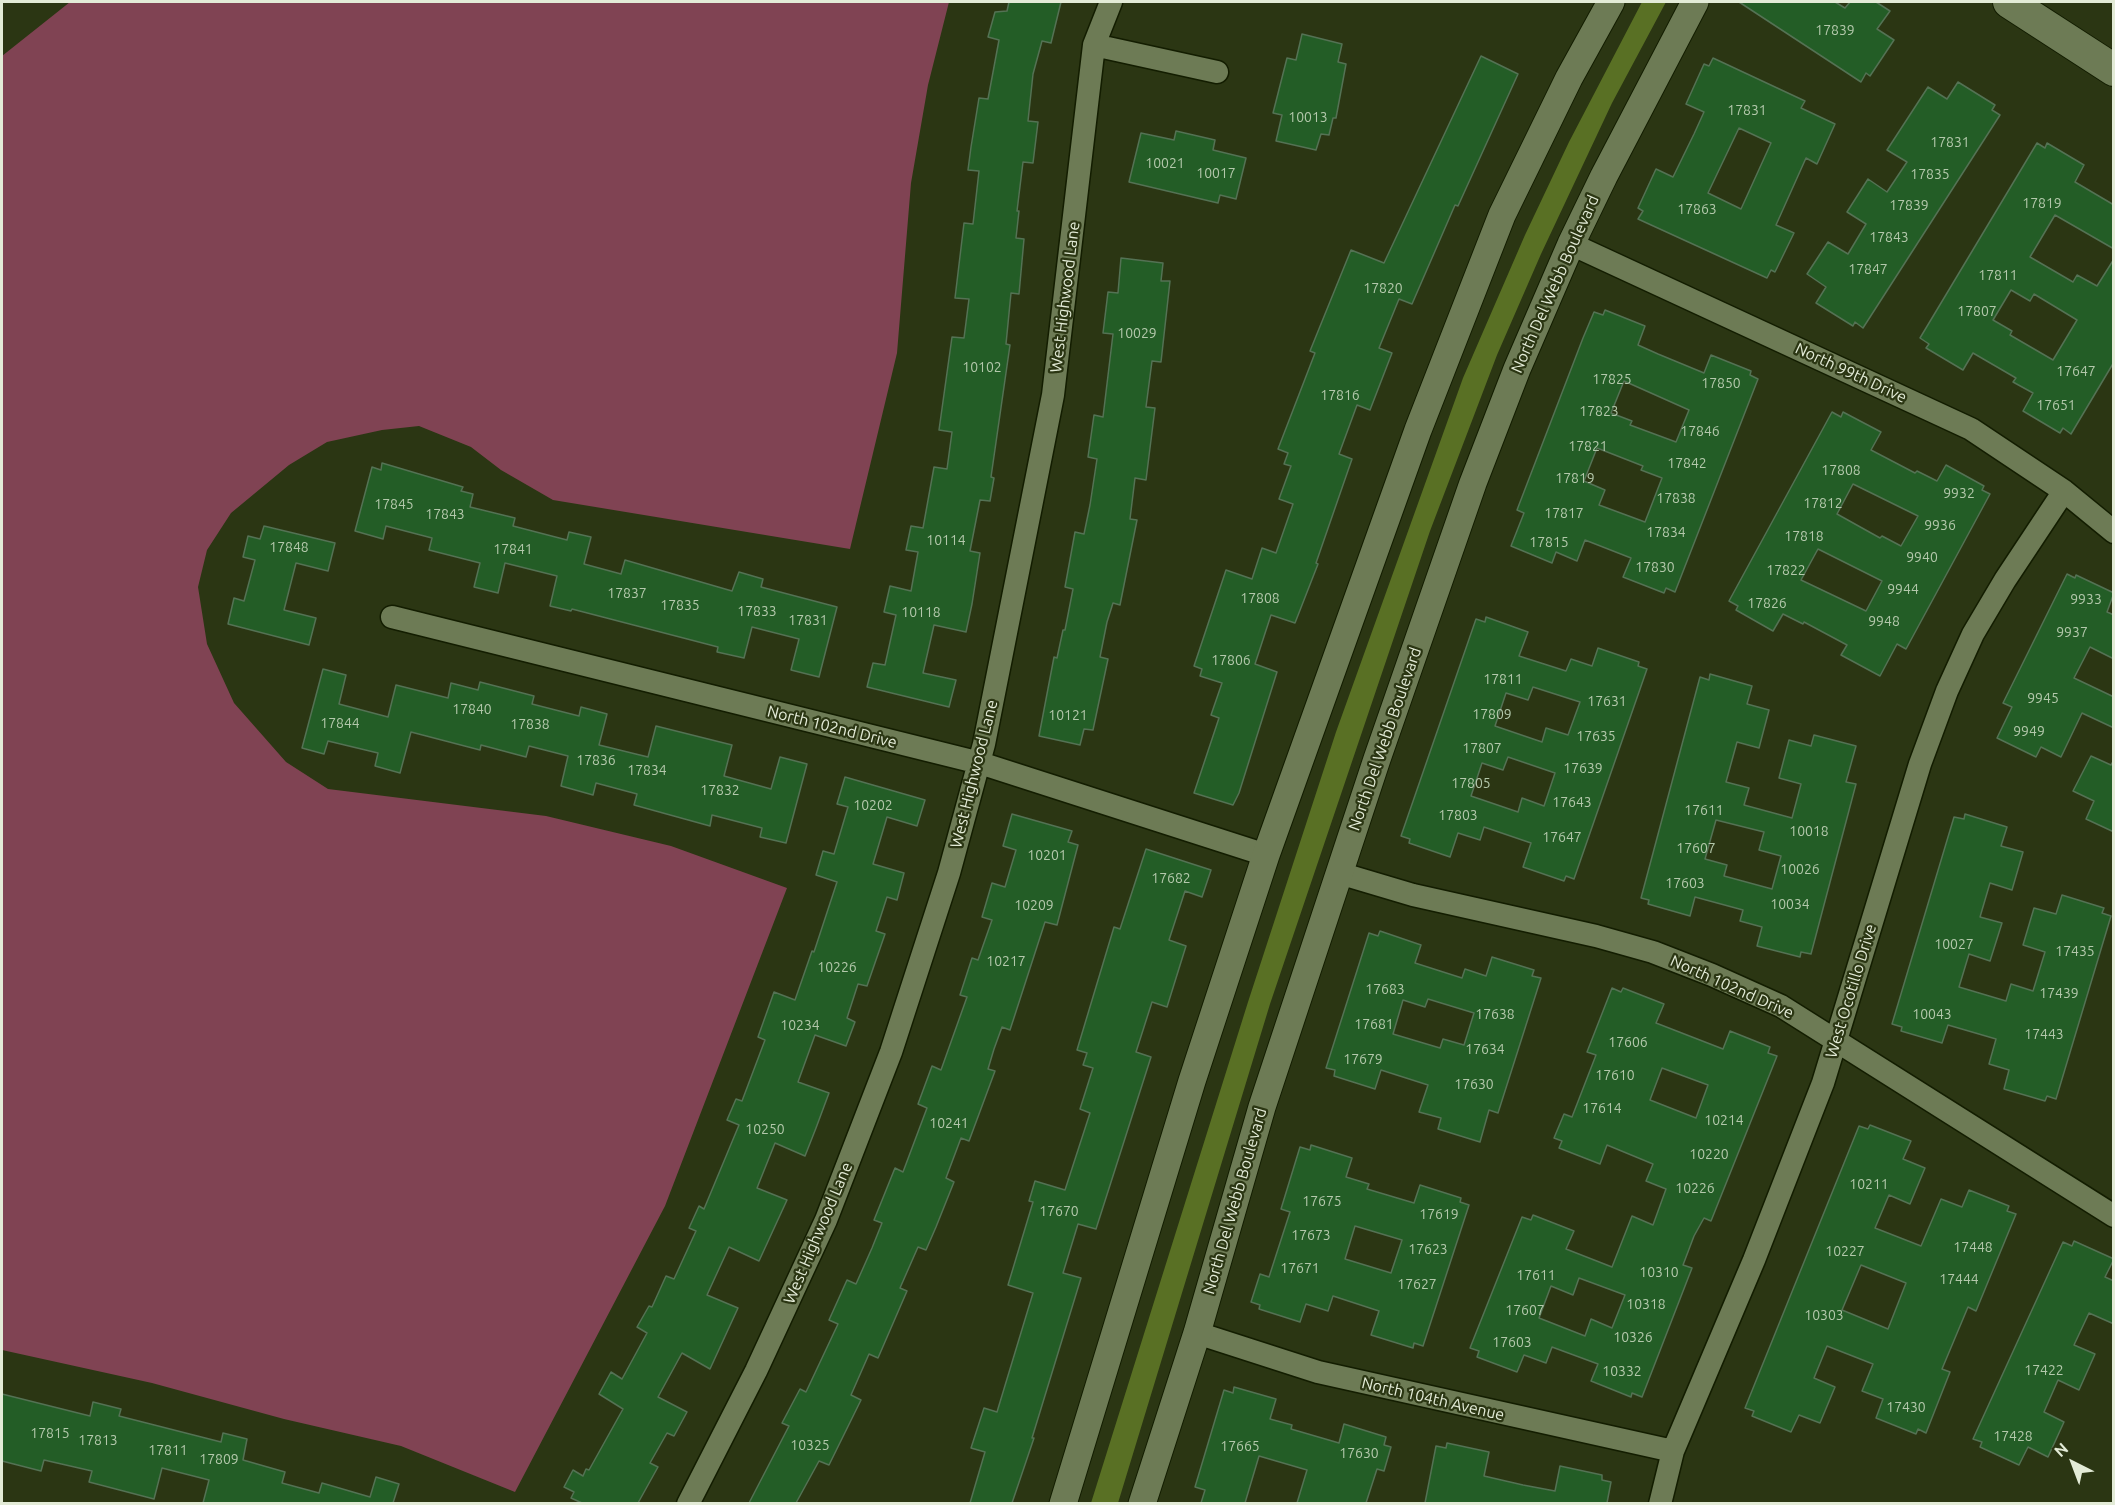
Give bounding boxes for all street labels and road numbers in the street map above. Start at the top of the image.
street label: North Del Webb Boulevard [1507,192,1603,376]
street label: West Highwood Lane [1046,220,1084,374]
street label: North 99th Drive [1792,339,1910,407]
street label: North Del Webb Boulevard [1345,645,1425,833]
street label: West Highwood Lane [946,698,1002,850]
street label: North 102nd Drive [765,702,899,752]
street label: West Ocotillo Drive [1822,922,1880,1060]
street label: North 102nd Drive [1667,951,1797,1023]
street label: North Del Webb Boulevard [1199,1106,1271,1296]
street label: West Highwood Lane [779,1159,857,1307]
street label: North 104th Avenue [1360,1373,1506,1425]

